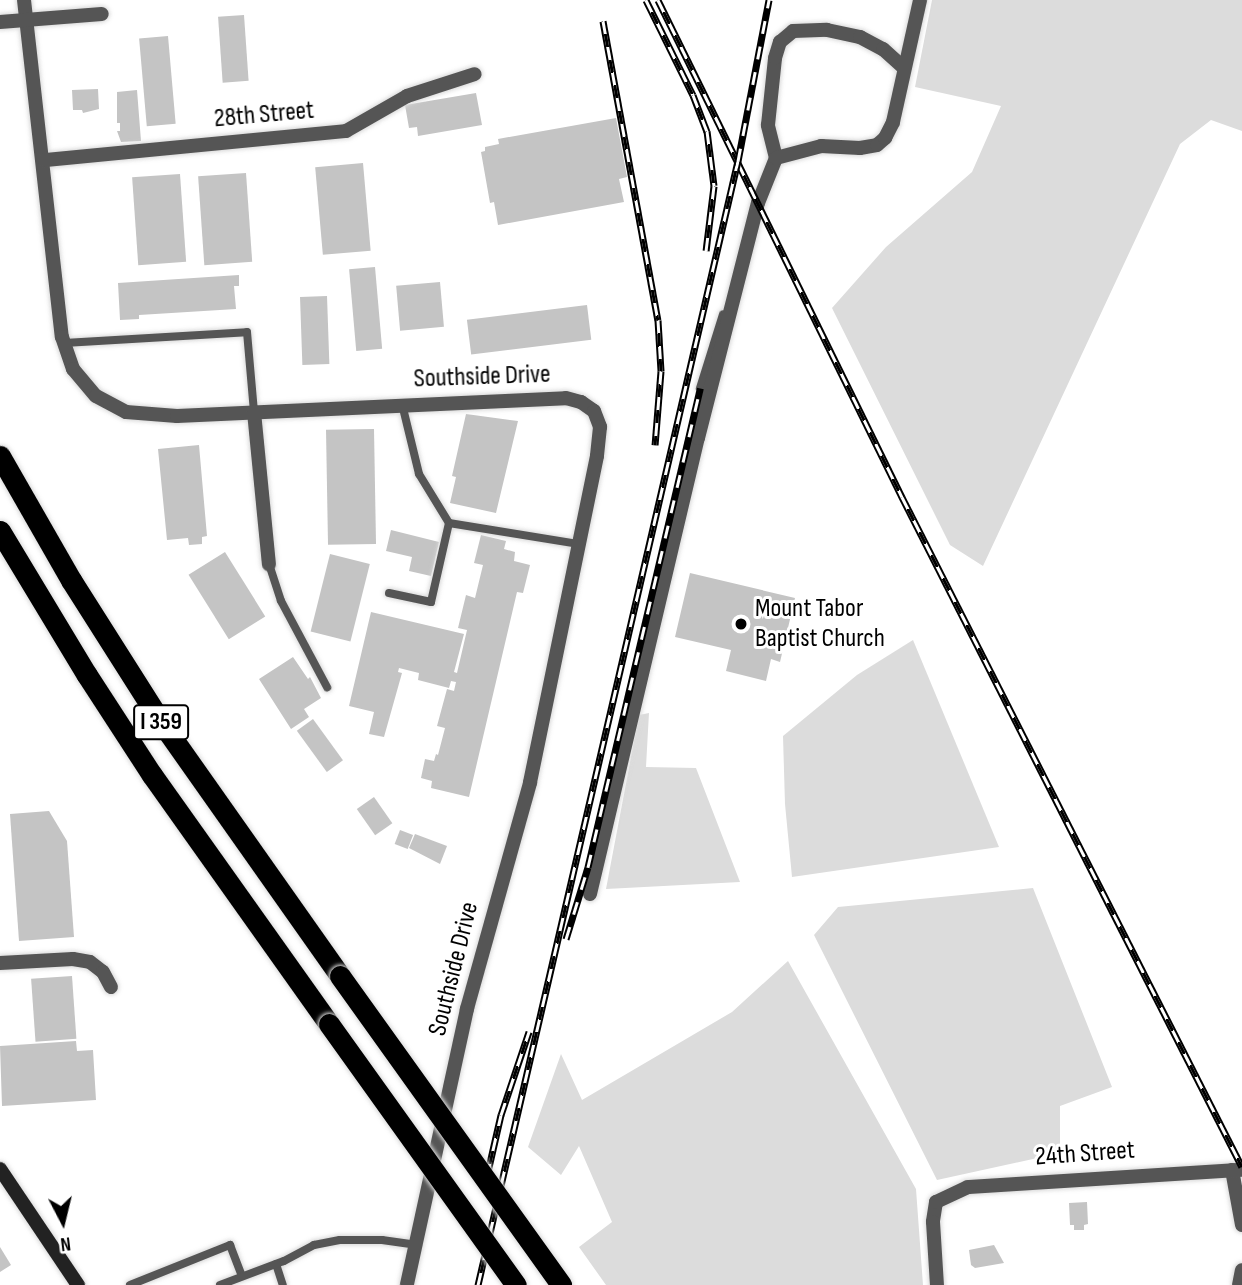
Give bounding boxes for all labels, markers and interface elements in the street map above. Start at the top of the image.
street label: 28th Street [213,95,315,135]
street label: Southside Drive [413,359,551,395]
place label: Mount Tabor Baptist Church [755,593,885,654]
marker: Mount Tabor Baptist Church [733,616,749,632]
road number: I 359 [133,702,189,742]
street label: Southside Drive [422,899,486,1039]
street label: 24th Street [1034,1135,1136,1173]
north arrow [28,1187,98,1257]
text: N [59,1231,72,1255]

